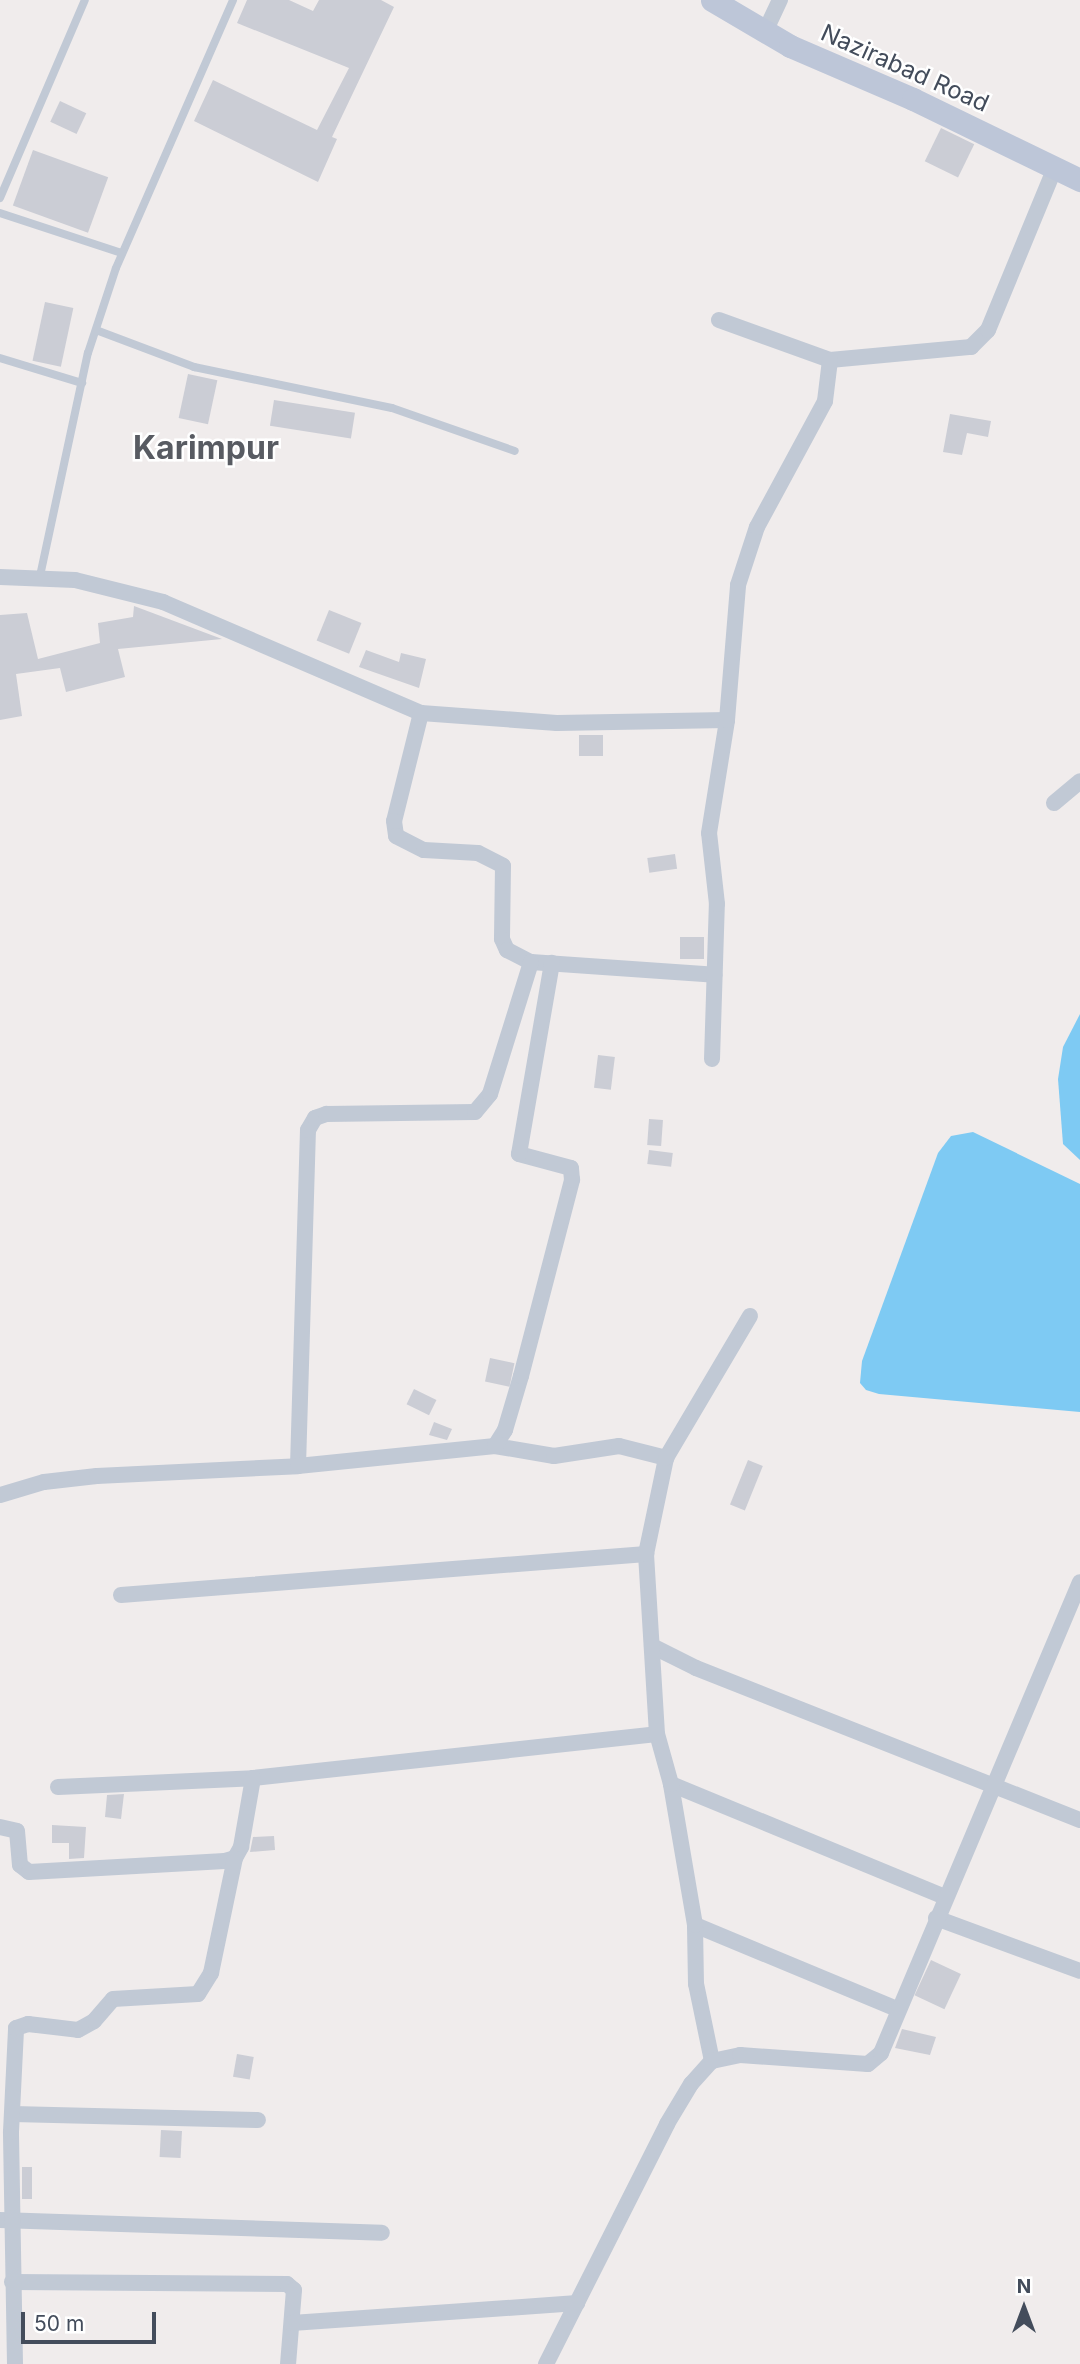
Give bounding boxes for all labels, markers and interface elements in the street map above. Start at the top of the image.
street label: Nazirabad Road [817,18,993,118]
district label: Karimpur [133,429,279,467]
north arrow [989,2273,1059,2343]
text: N [1017,2275,1031,2298]
scale bar [24,2298,159,2342]
text: 50 m [34,2311,84,2336]

